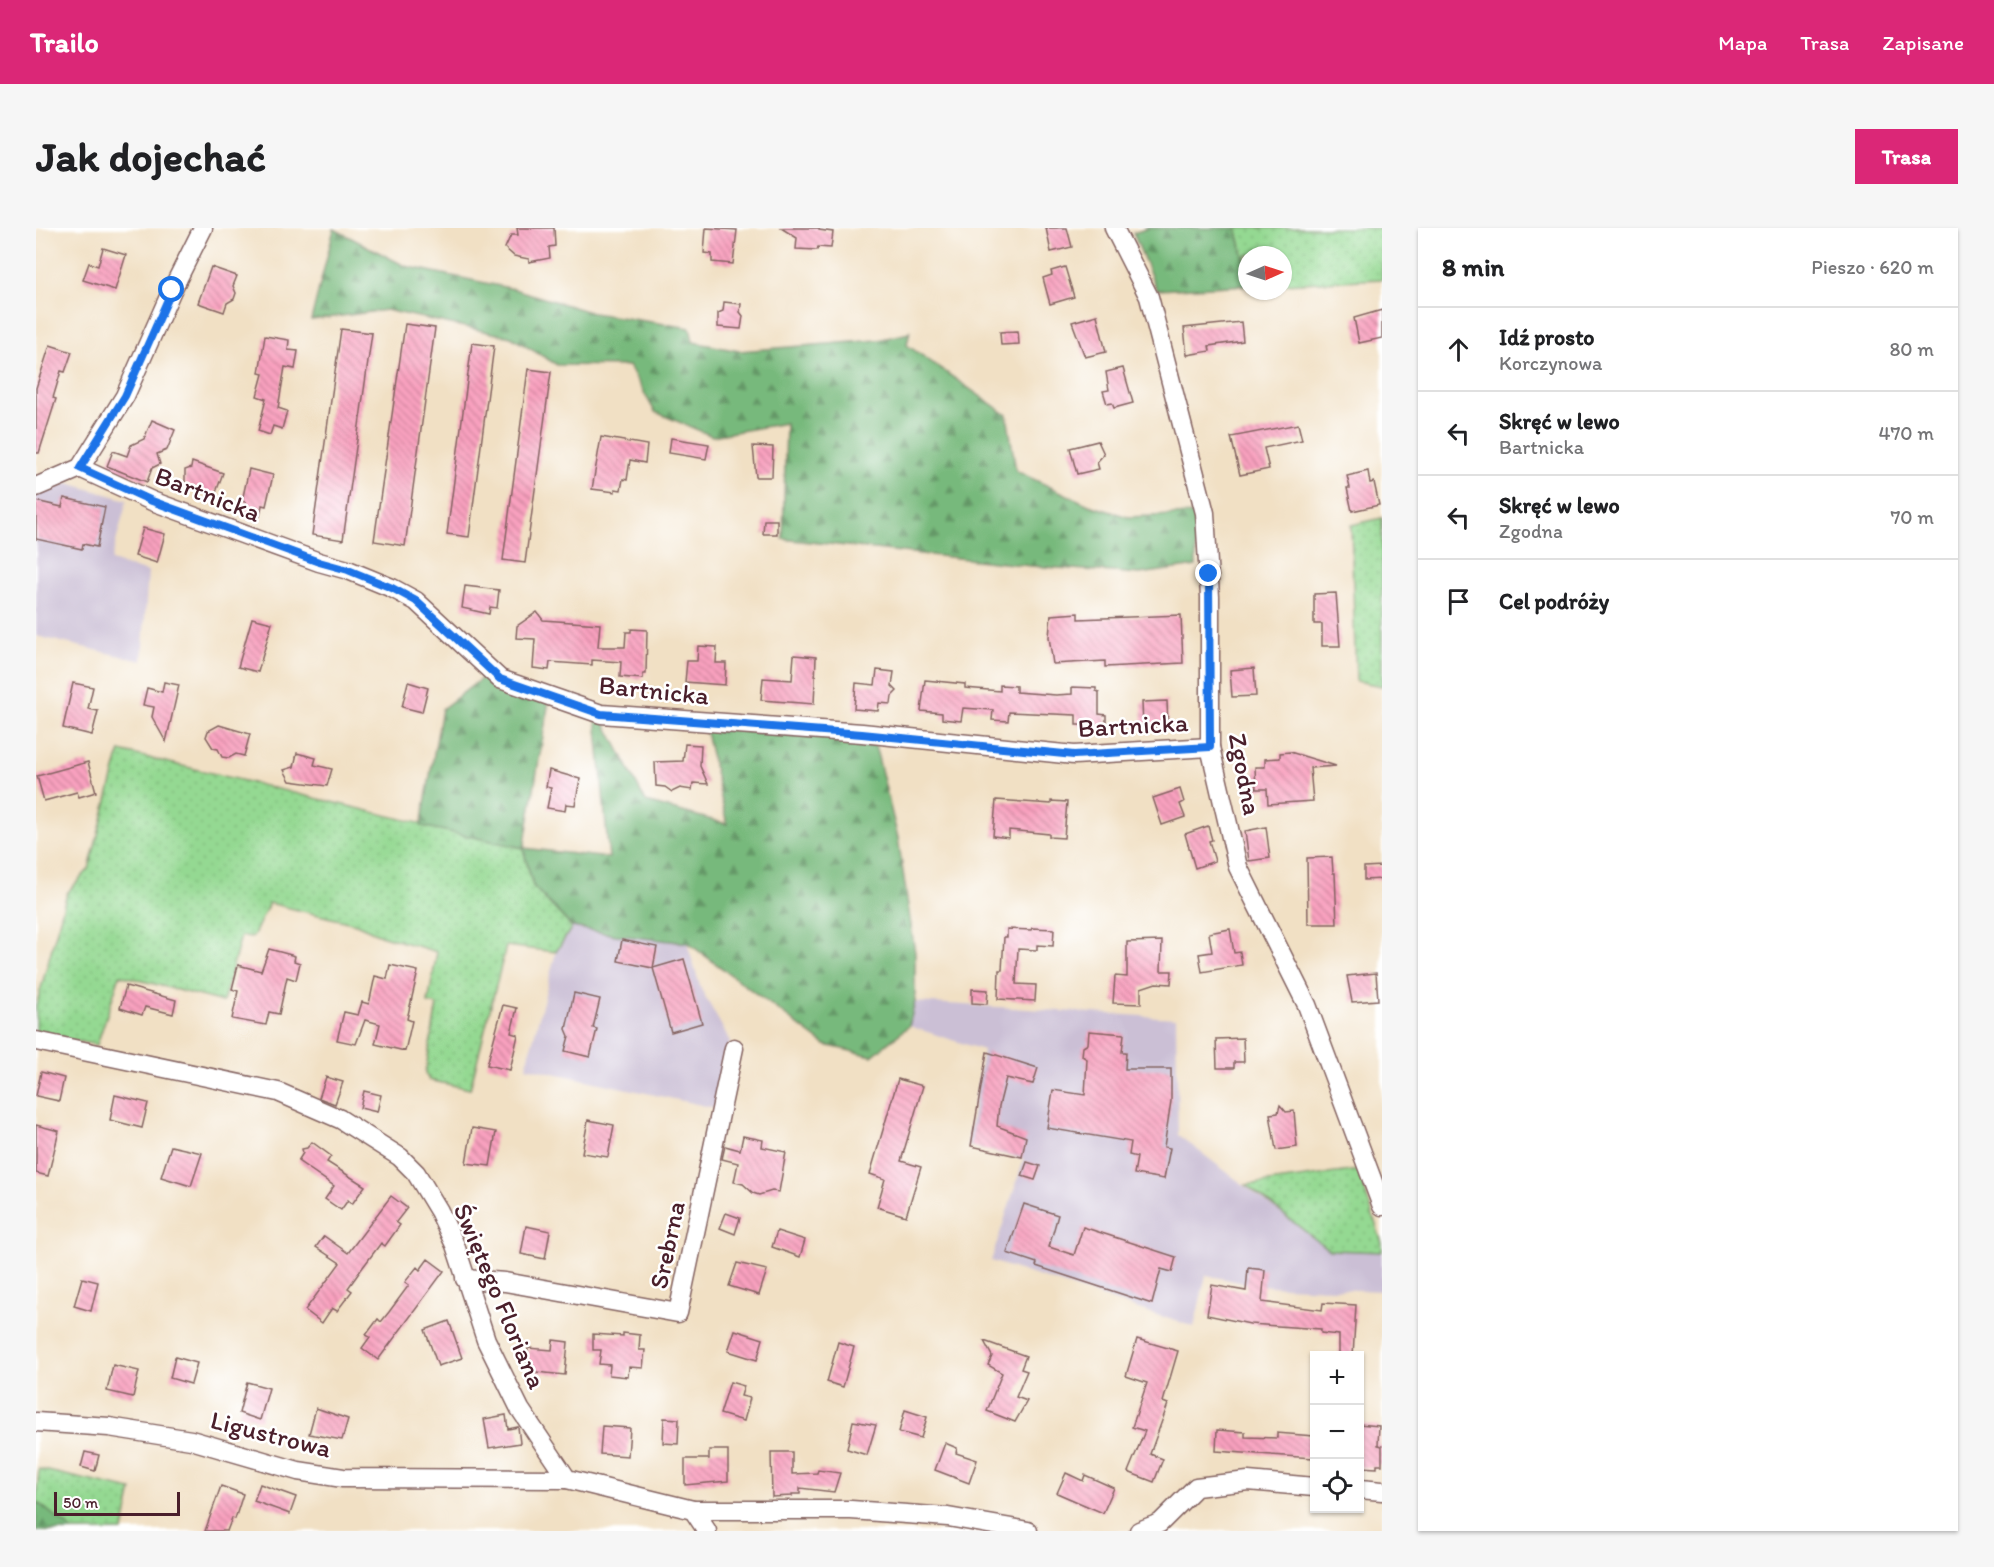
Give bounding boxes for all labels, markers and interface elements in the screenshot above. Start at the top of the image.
text: Trailo [30,25,99,59]
text: Mapa [1718,30,1767,55]
text: Trasa [1800,30,1849,55]
text: Zapisane [1882,30,1964,55]
button: Trasa [1855,129,1958,184]
text: Jak dojechać [36,131,266,182]
north arrow [1238,246,1292,300]
text: 8 min [1442,251,1504,283]
text: Pieszo · 620 m [1811,255,1934,279]
route start [158,276,184,302]
text: Idź prosto [1499,324,1595,351]
icon: ahead [1442,333,1475,366]
text: 80 m [1889,337,1934,361]
text: Korczynowa [1499,351,1602,375]
text: Skręć w lewo [1499,408,1620,435]
icon: left [1442,417,1475,450]
text: 470 m [1878,421,1934,445]
text: Bartnicka [1499,435,1584,459]
street label: Bartnicka [151,459,266,529]
text: Skręć w lewo [1499,492,1620,519]
icon: left [1442,501,1475,534]
text: 70 m [1890,505,1934,529]
text: Zgodna [1499,519,1563,543]
route end [1195,560,1221,586]
icon: arrive [1442,585,1475,618]
text: Cel podróży [1499,588,1609,615]
street label: Bartnicka [597,668,711,712]
street label: Bartnicka [1077,706,1190,744]
street label: Zgodna [1221,730,1269,818]
street label: Srebrna [642,1198,692,1292]
street label: Świętego Floriana [447,1199,554,1394]
map controls [1310,1351,1364,1513]
button: + [1310,1351,1364,1405]
street label: Ligustrowa [207,1404,335,1465]
button: − [1310,1405,1364,1459]
button: locate [1310,1459,1364,1513]
scale bar [54,1489,180,1516]
text: 50 m [63,1493,98,1512]

